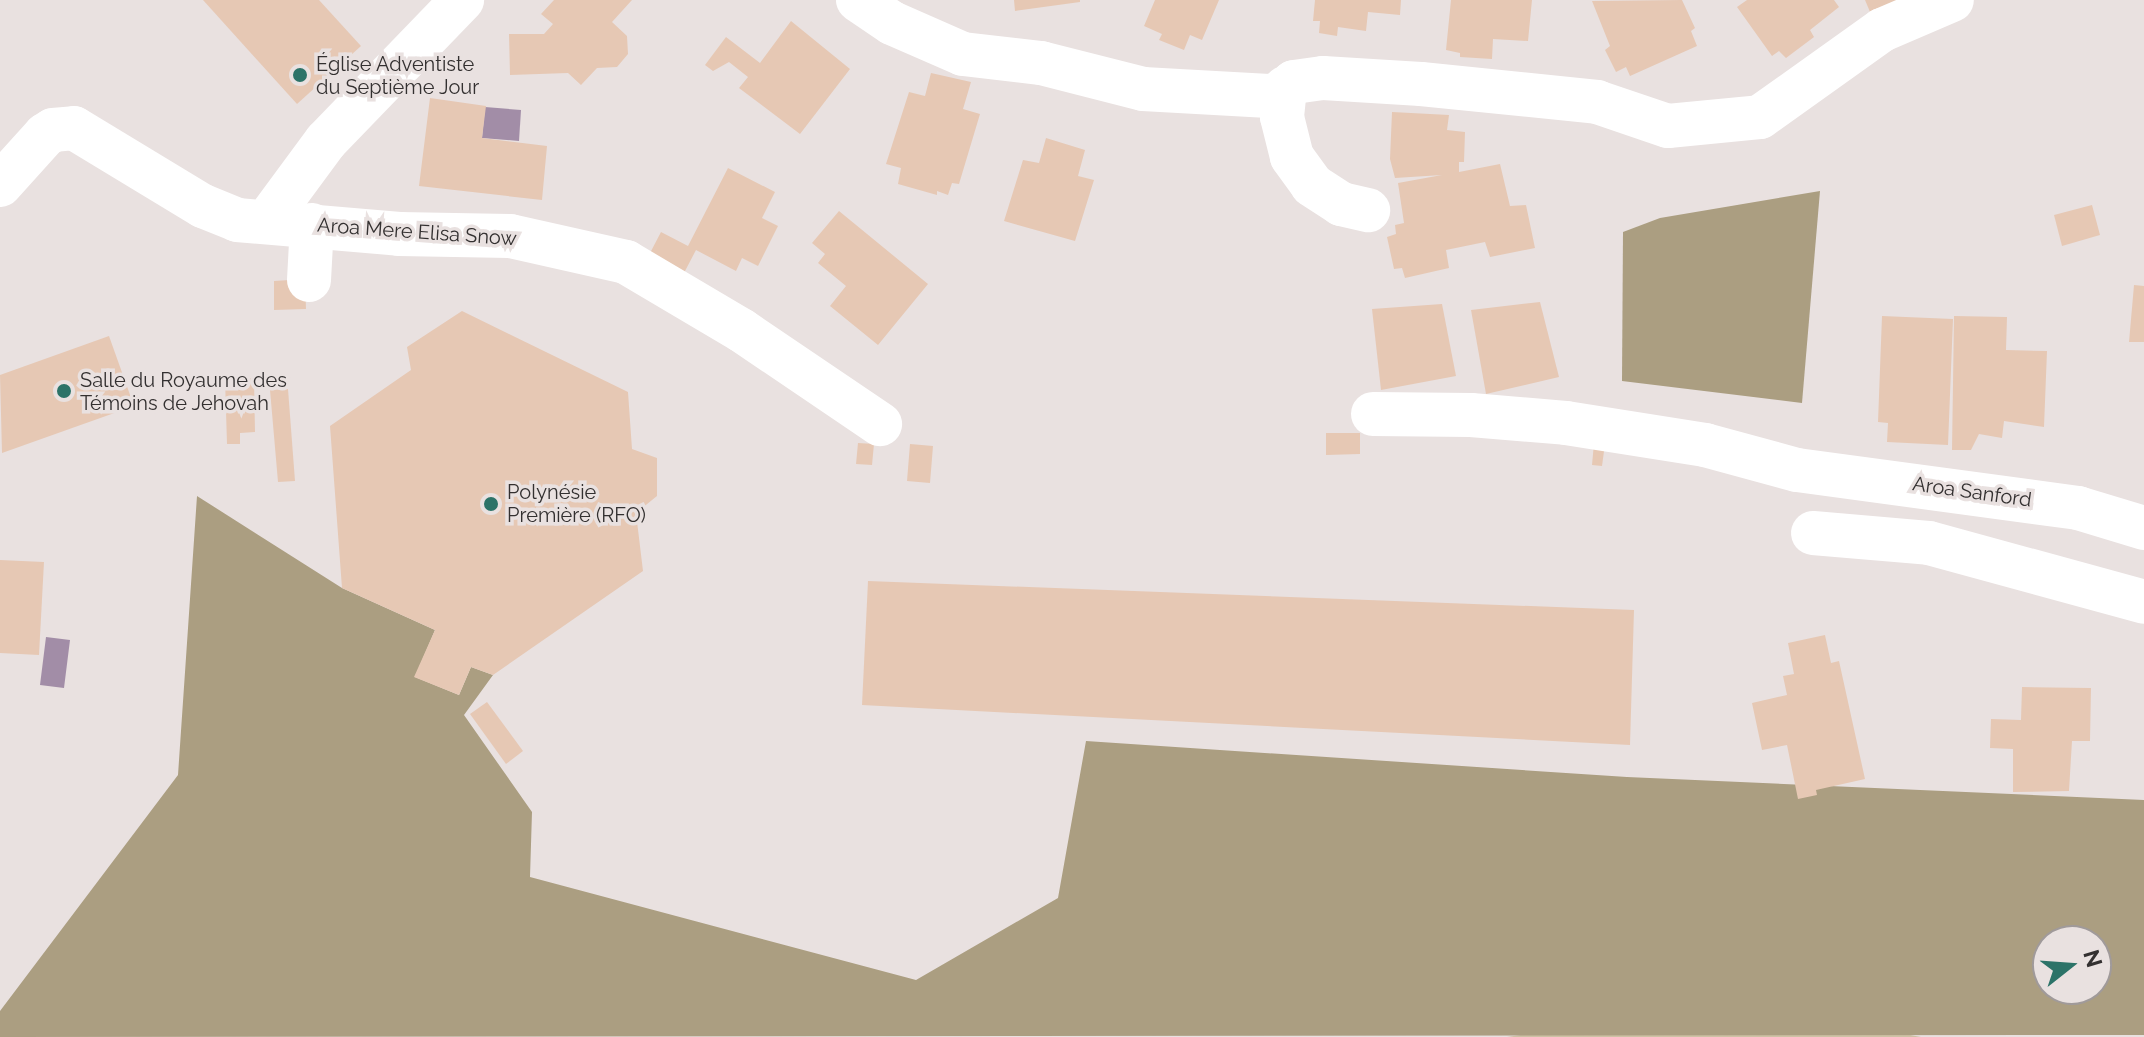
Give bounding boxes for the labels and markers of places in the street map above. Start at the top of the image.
place label: Église Adventiste du Septième Jour [316,52,480,99]
marker: Église Adventiste du Septième Jour [291,66,309,84]
place label: Salle du Royaume des Témoins de Jehovah [80,368,287,415]
marker: Salle du Royaume des Témoins de Jehovah [55,382,73,400]
place label: Polynésie Première (RFO) [507,480,646,527]
marker: Polynésie Première (RFO) [482,495,500,513]

